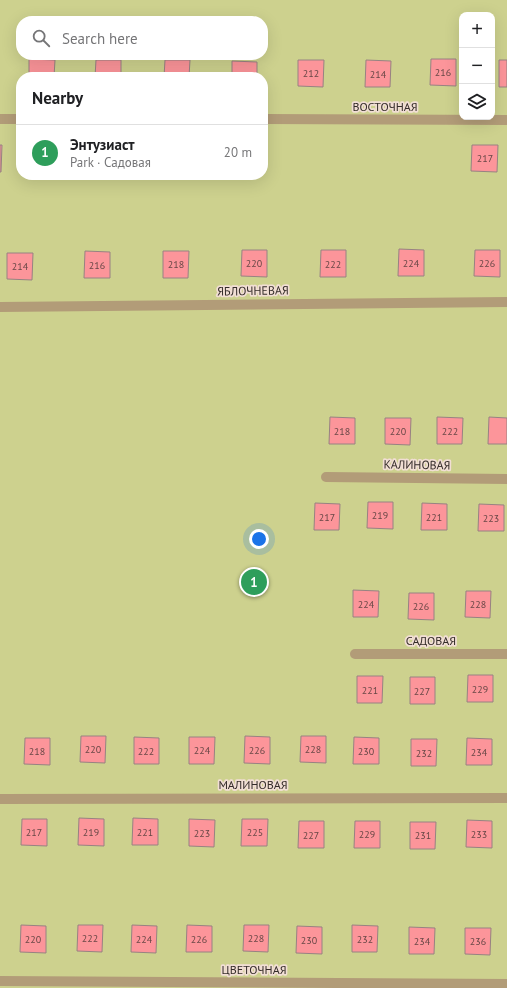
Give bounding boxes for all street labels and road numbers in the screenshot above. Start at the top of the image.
street label: ВОСТОЧНАЯ [352,99,418,114]
street label: ЯБЛОЧНЕВАЯ [217,282,289,299]
street label: КАЛИНОВАЯ [383,456,451,473]
street label: САДОВАЯ [406,633,456,648]
street label: МАЛИНОВАЯ [218,777,288,792]
street label: ЦВЕТОЧНАЯ [221,962,287,977]

